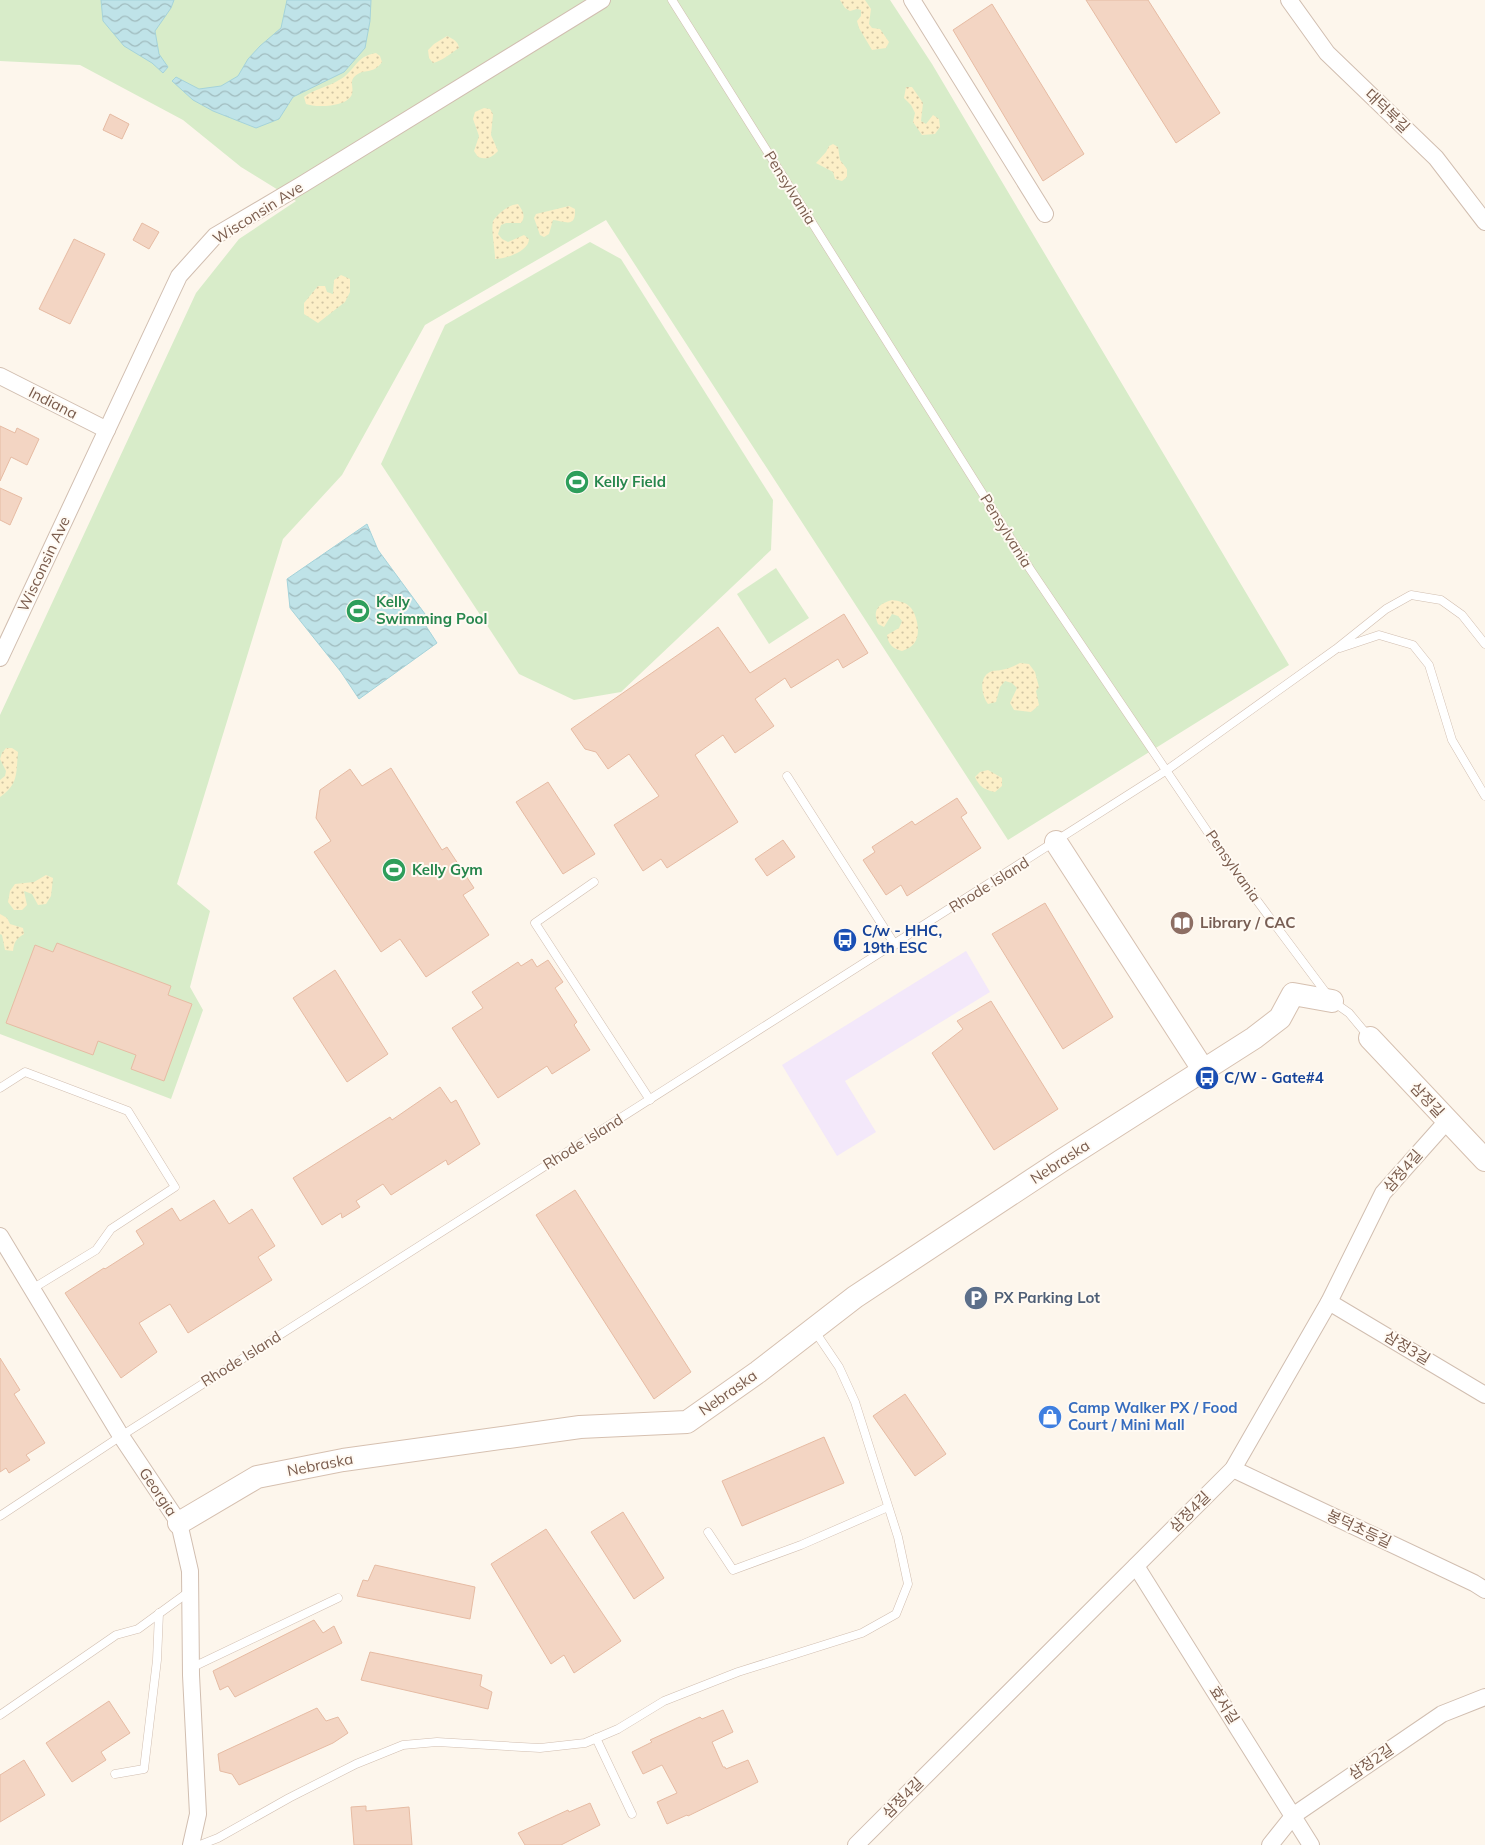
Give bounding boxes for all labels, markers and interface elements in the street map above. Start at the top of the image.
street label: 대덕북길 [1361,85,1414,137]
street label: Pensylvania [760,147,821,228]
street label: Wisconsin Ave [209,177,306,248]
street label: Indiana [26,382,81,423]
sports icon: Kelly Field [564,469,590,495]
place label: Kelly Field [594,472,666,491]
street label: Pensylvania [976,490,1037,571]
street label: Wisconsin Ave [13,513,74,614]
place label: Kelly Swimming Pool [376,592,487,628]
sports icon: Kelly Swimming Pool [345,598,371,624]
street label: Pensylvania [1202,826,1265,905]
street label: Rhode Island [945,853,1032,917]
sports icon: Kelly Gym [381,857,407,883]
place label: Kelly Gym [412,860,483,879]
library icon: Library / CAC [1169,910,1195,936]
place label: Library / CAC [1200,913,1296,932]
place label: C/w - HHC, 19th ESC [862,921,942,957]
bus stop icon: C/w - HHC, 19th ESC [832,927,858,953]
bus stop icon: C/W - Gate#4 [1194,1065,1220,1091]
place label: C/W - Gate#4 [1224,1068,1324,1087]
street label: 삼정길 [1406,1078,1448,1121]
street label: Rhode Island [539,1110,626,1174]
street label: Nebraska [1027,1135,1093,1188]
street label: 삼정4길 [1379,1145,1426,1196]
parking icon: PX Parking Lot [963,1285,989,1311]
place label: PX Parking Lot [994,1288,1100,1307]
street label: 삼정3길 [1381,1326,1434,1369]
street label: Rhode Island [197,1327,284,1391]
street label: Nebraska [695,1366,761,1420]
place label: Camp Walker PX / Food Court / Mini Mall [1068,1398,1238,1434]
shop icon: Camp Walker PX / Food Court / Mini Mall [1037,1404,1063,1430]
street label: Nebraska [285,1449,355,1480]
street label: Georgia [135,1464,182,1520]
street label: 삼정4길 [1165,1487,1214,1536]
street label: 봉덕초등길 [1324,1505,1395,1552]
street label: 효서길 [1205,1682,1243,1727]
street label: 삼정2길 [1345,1740,1397,1784]
street label: 삼정4길 [878,1773,927,1822]

